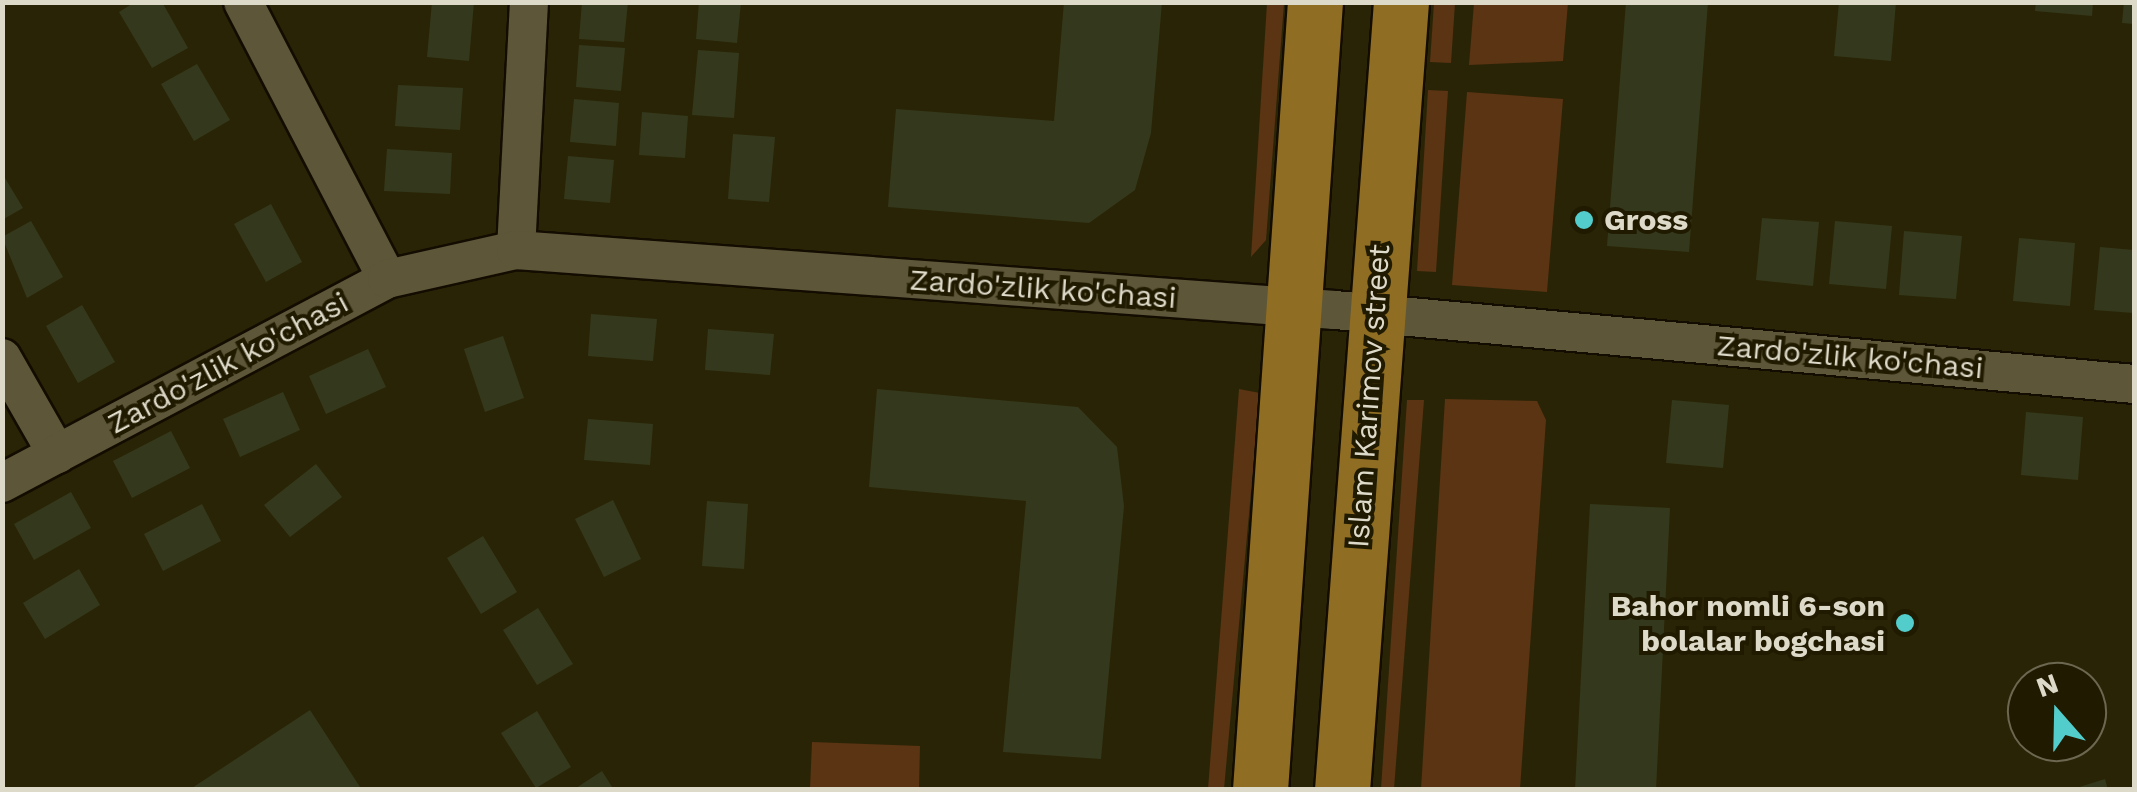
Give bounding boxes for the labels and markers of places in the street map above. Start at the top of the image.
place label: Gross [1604,202,1688,238]
marker: Gross [1573,209,1595,231]
place label: Bahor nomli 6-son bolalar bogchasi [1610,588,1885,658]
marker: Bahor nomli 6-son bolalar bogchasi [1894,612,1916,634]

